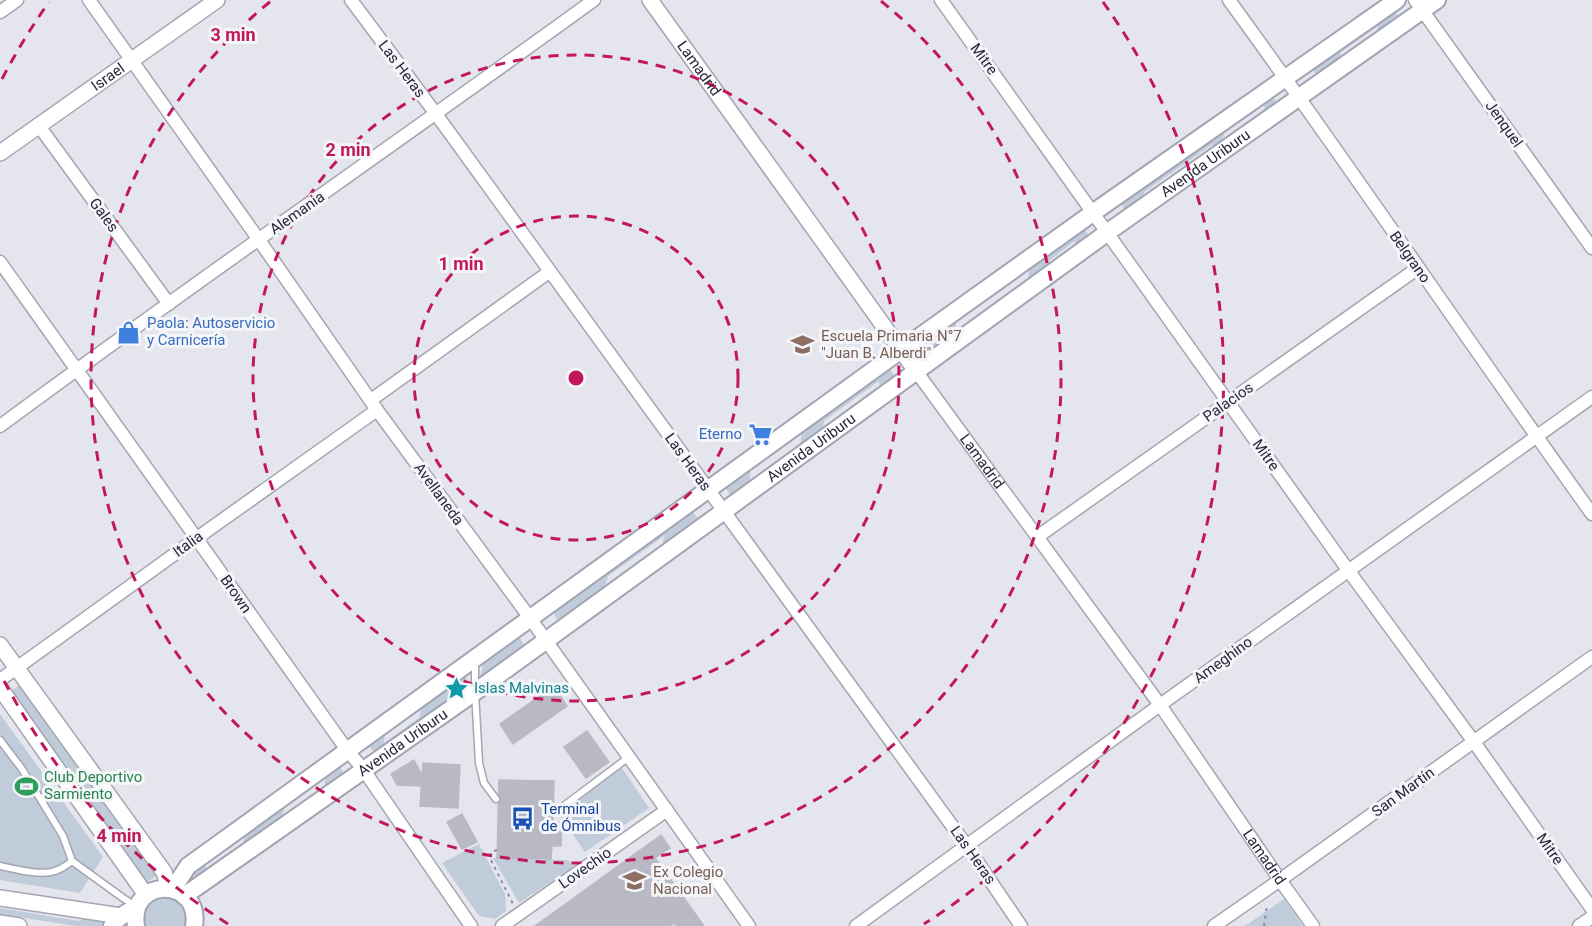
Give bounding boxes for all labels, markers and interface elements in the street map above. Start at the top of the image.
text: 3 min [210,24,256,45]
street label: Las Heras [375,37,429,101]
street label: Lamadrid [673,37,725,99]
street label: Mitre [967,40,1001,78]
street label: Israel [88,59,128,95]
street label: Jenquel [1481,97,1527,151]
street label: Avenida Uriburu [1157,126,1254,201]
text: 2 min [325,139,371,160]
street label: Alemania [266,188,328,238]
street label: Gales [86,194,122,236]
street label: Belgrano [1386,228,1434,286]
text: 1 min [438,253,484,274]
place label: Paola: Autoservicio y Carnicería [147,314,275,349]
shop icon: Paola: Autoservicio y Carnicería [116,319,142,345]
place label: Escuela Primaria N°7 "Juan B. Alberdi" [821,327,962,362]
school or university icon: Escuela Primaria N°7 "Juan B. Alberdi" [790,332,816,358]
centre of rings [566,368,586,388]
street label: Palacios [1199,378,1257,426]
street label: Avenida Uriburu [763,409,859,486]
supermarket icon: Eterno [747,421,773,447]
place label: Eterno [699,425,742,443]
street label: Las Heras [661,430,715,494]
street label: Lamadrid [956,431,1008,492]
street label: Mitre [1249,436,1283,474]
street label: Avellaneda [410,459,468,529]
street label: Italia [170,527,206,561]
street label: Brown [216,571,256,617]
street label: Ameghino [1190,633,1256,687]
place icon: Islas Malvinas [443,675,469,701]
place label: Islas Malvinas [474,679,569,697]
street label: Avenida Uriburu [354,705,451,780]
street label: San Martín [1368,763,1438,821]
place label: Club Deportivo Sarmiento [44,768,142,803]
sports icon: Club Deportivo Sarmiento [13,773,39,799]
place label: Terminal de Ómnibus [541,800,621,835]
bus stop icon: Terminal de Ómnibus [510,805,536,831]
street label: Las Heras [946,822,1000,888]
text: 4 min [96,825,142,846]
street label: Lamadrid [1239,826,1290,888]
street label: Mitre [1533,830,1567,868]
street label: Lovechio [555,843,615,893]
place label: Ex Colegio Nacional [653,863,723,898]
school or university icon: Ex Colegio Nacional [622,868,648,894]

